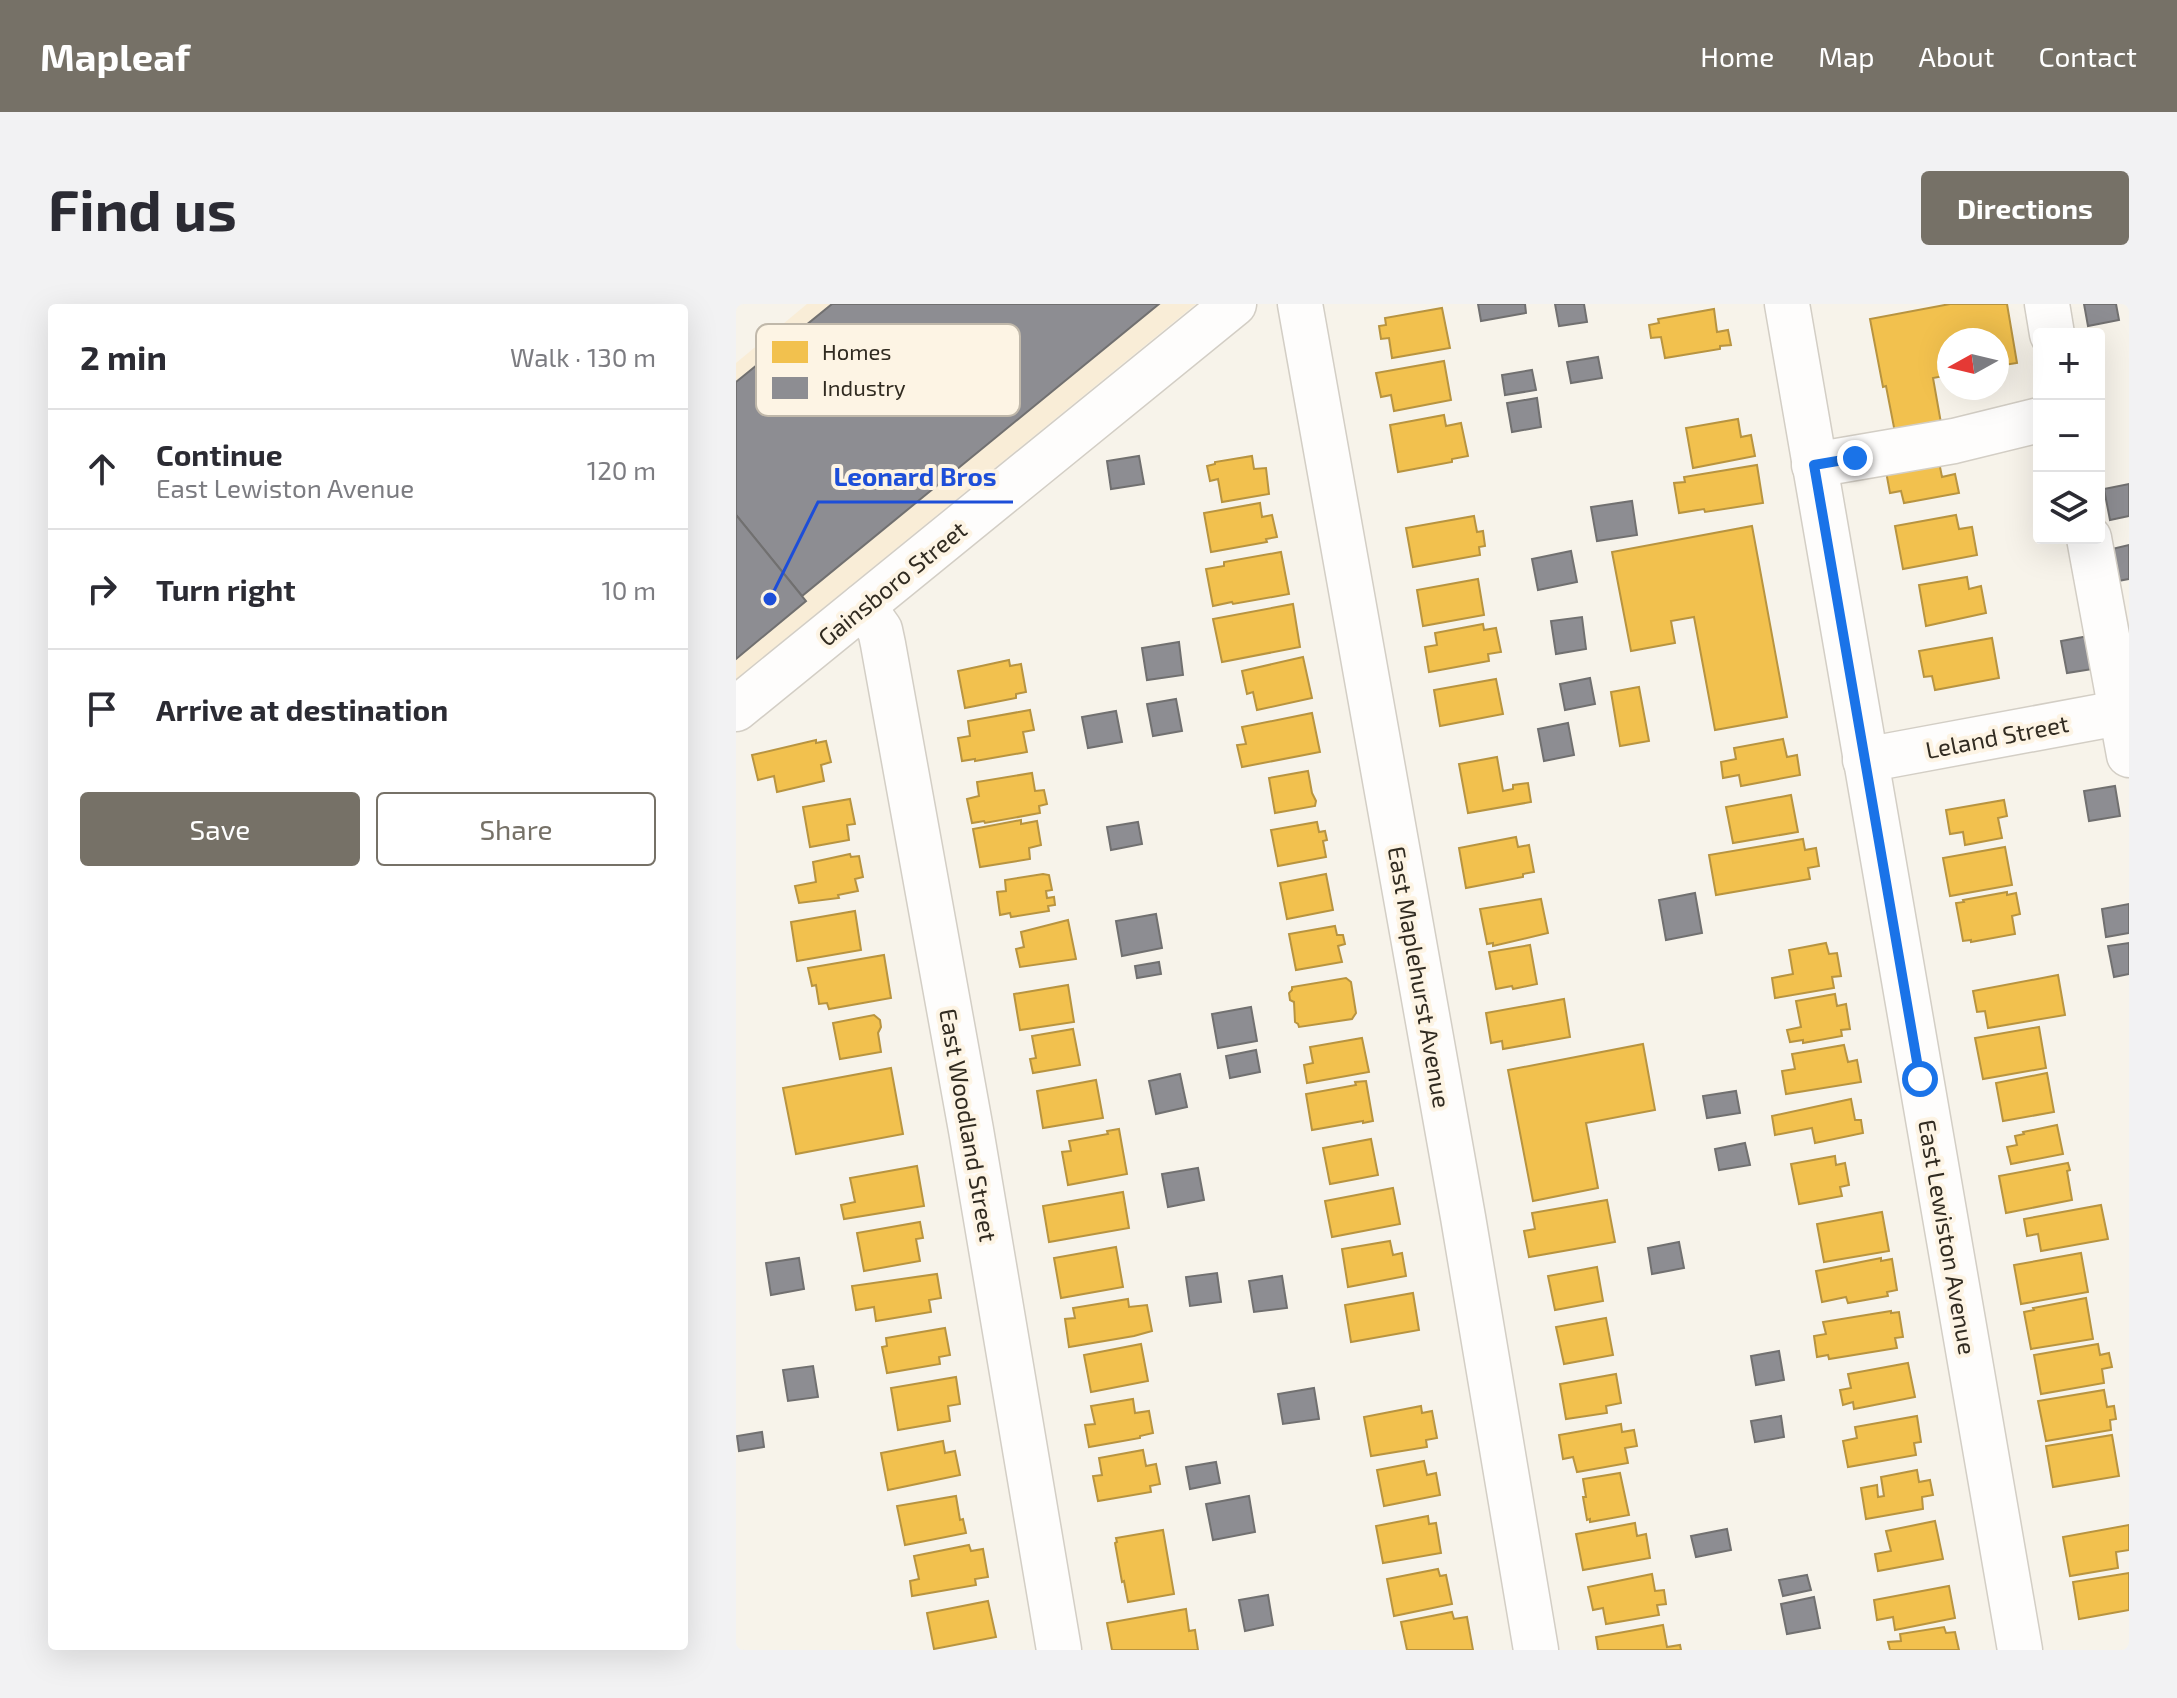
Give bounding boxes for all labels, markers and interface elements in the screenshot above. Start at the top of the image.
text: Mapleaf [40,33,190,79]
text: Home [1700,39,1774,73]
text: Map [1818,39,1875,73]
text: About [1919,39,1994,73]
text: Contact [2038,39,2137,73]
button: Directions [1921,171,2129,245]
text: Find us [48,175,237,242]
legend [756,324,1020,416]
north arrow [1937,328,2009,400]
map controls [2033,328,2105,544]
button: + [2033,328,2105,400]
text: 2 min [80,336,167,377]
text: Homes [822,338,891,364]
text: Walk · 130 m [510,341,656,372]
text: Industry [822,374,906,400]
button: − [2033,400,2105,472]
text: Continue [156,436,283,472]
route end [1837,440,1873,476]
icon: ahead [80,447,124,491]
callout: Leonard Bros [818,452,1013,502]
text: 120 m [587,454,656,485]
text: Leonard Bros [833,460,997,491]
text: East Lewiston Avenue [156,472,414,503]
button: layers [2033,472,2105,544]
street label: Gainsboro Street [812,514,972,652]
icon: right [80,567,124,611]
text: Turn right [156,571,296,607]
text: 10 m [601,574,656,605]
icon: arrive [80,687,124,731]
text: Arrive at destination [156,691,448,727]
street label: Leland Street [1923,708,2071,764]
button: Save [80,792,360,866]
button: Share [376,792,656,866]
street label: East Maplehurst Avenue [1383,844,1457,1110]
street label: East Woodland Street [934,1006,1004,1244]
route start [1902,1061,1938,1097]
street label: East Lewiston Avenue [1913,1117,1983,1357]

